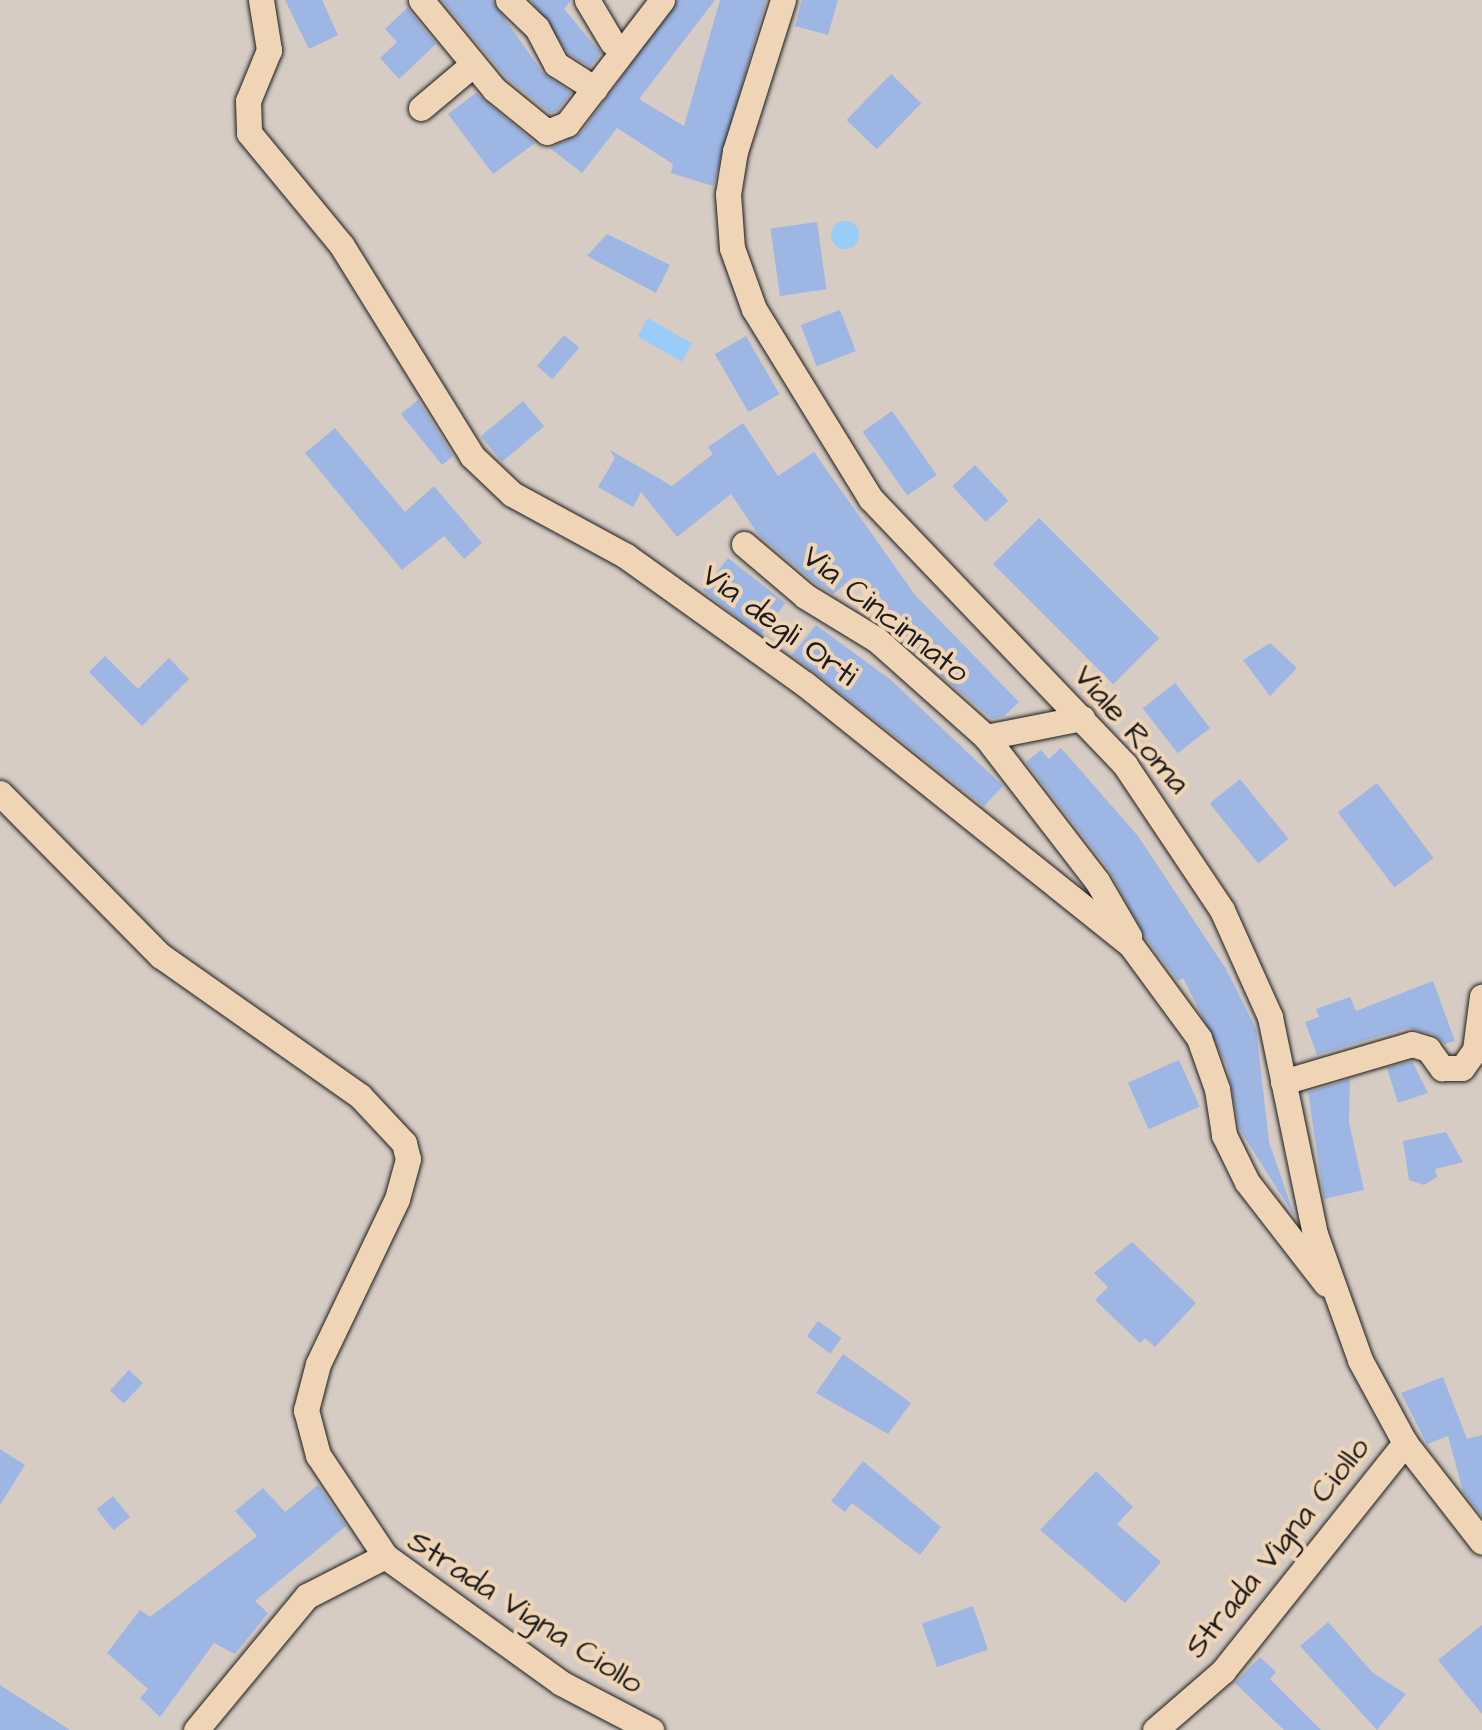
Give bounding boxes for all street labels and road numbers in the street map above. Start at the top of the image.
street label: Via Cincinnato [794,538,976,692]
street label: Via degli Orti [693,556,865,696]
street label: Viale Roma [1065,658,1197,802]
street label: Strada Vigna Ciollo [1177,1430,1379,1666]
street label: Strada Vigna Ciollo [400,1523,650,1703]

